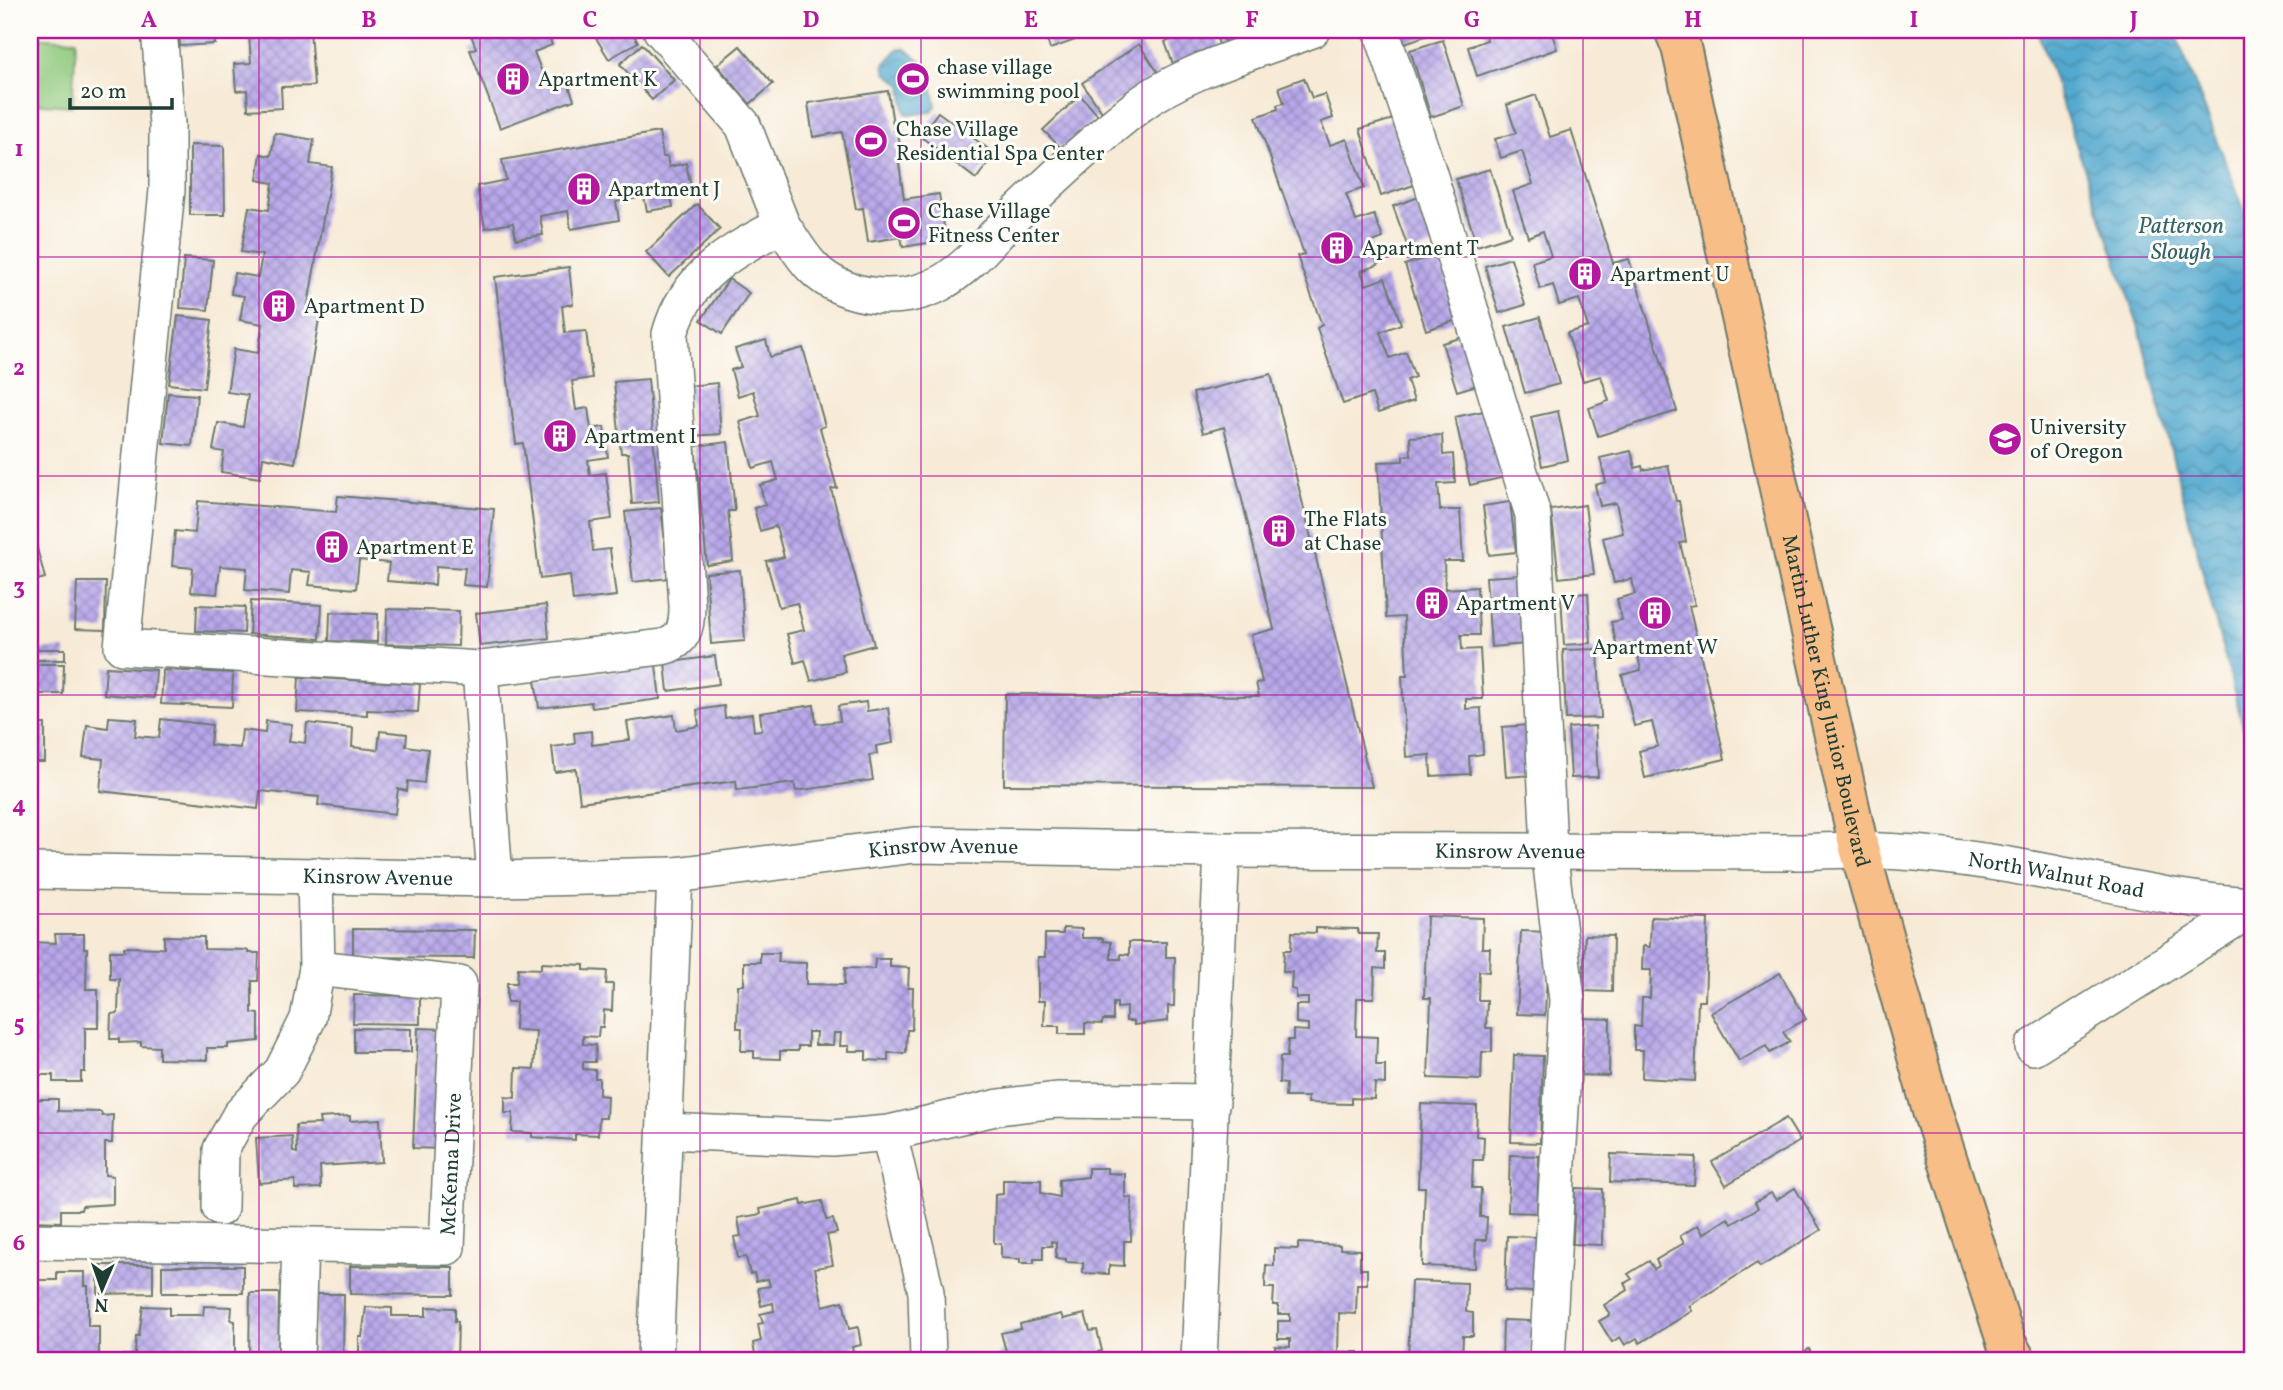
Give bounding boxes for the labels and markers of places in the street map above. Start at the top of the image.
place label: chase village swimming pool [937,54,1080,107]
building icon: Apartment K [494,60,532,98]
sports icon: chase village swimming pool [894,60,932,98]
place label: Apartment K [538,66,658,95]
place label: Chase Village Residential Spa Center [896,116,1105,169]
sports icon: Chase Village Residential Spa Center [852,122,890,160]
building icon: Apartment J [565,170,603,208]
place label: Apartment J [608,176,720,205]
place label: Chase Village Fitness Center [928,198,1060,251]
sports icon: Chase Village Fitness Center [885,204,923,242]
building icon: Apartment T [1318,229,1356,267]
place label: Apartment T [1362,235,1479,264]
building icon: Apartment U [1566,255,1604,293]
place label: Apartment U [1610,261,1729,290]
building icon: Apartment D [260,287,298,325]
place label: Apartment D [304,293,425,322]
place label: University of Oregon [2030,414,2127,467]
building icon: Apartment I [541,417,579,455]
school or university icon: University of Oregon [1986,420,2024,458]
place label: Apartment I [584,423,697,452]
place label: The Flats at Chase [1304,506,1387,559]
building icon: The Flats at Chase [1260,512,1298,550]
building icon: Apartment E [313,528,351,566]
place label: Apartment E [356,534,474,563]
building icon: Apartment V [1413,584,1451,622]
place label: Apartment V [1456,590,1575,619]
building icon: Apartment W [1636,594,1674,632]
place label: Apartment W [1592,634,1718,663]

